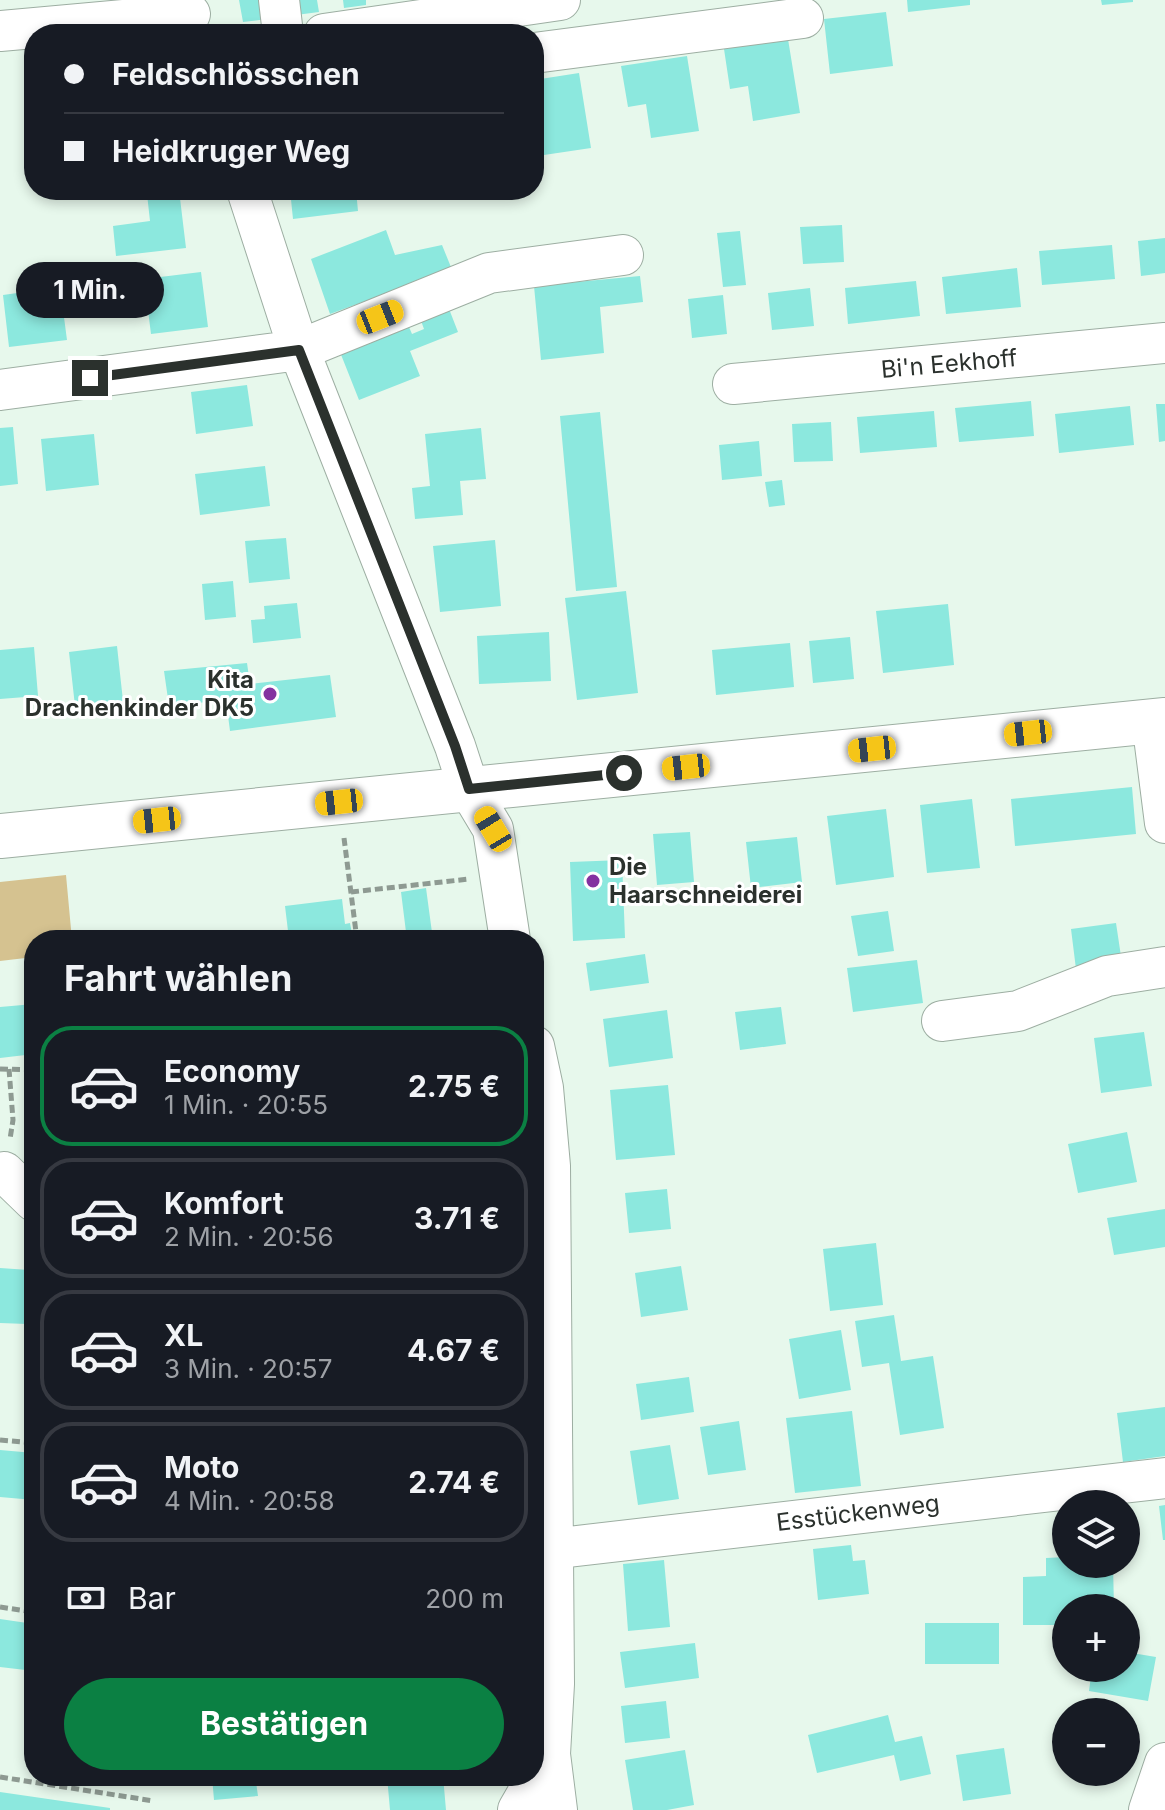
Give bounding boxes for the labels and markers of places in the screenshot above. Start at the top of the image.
place label: Kita Drachenkinder DK5 [25,665,254,722]
marker: Kita Drachenkinder DK5 [261,685,279,703]
place label: Die Haarschneiderei [609,852,802,909]
marker: Die Haarschneiderei [584,872,602,890]

